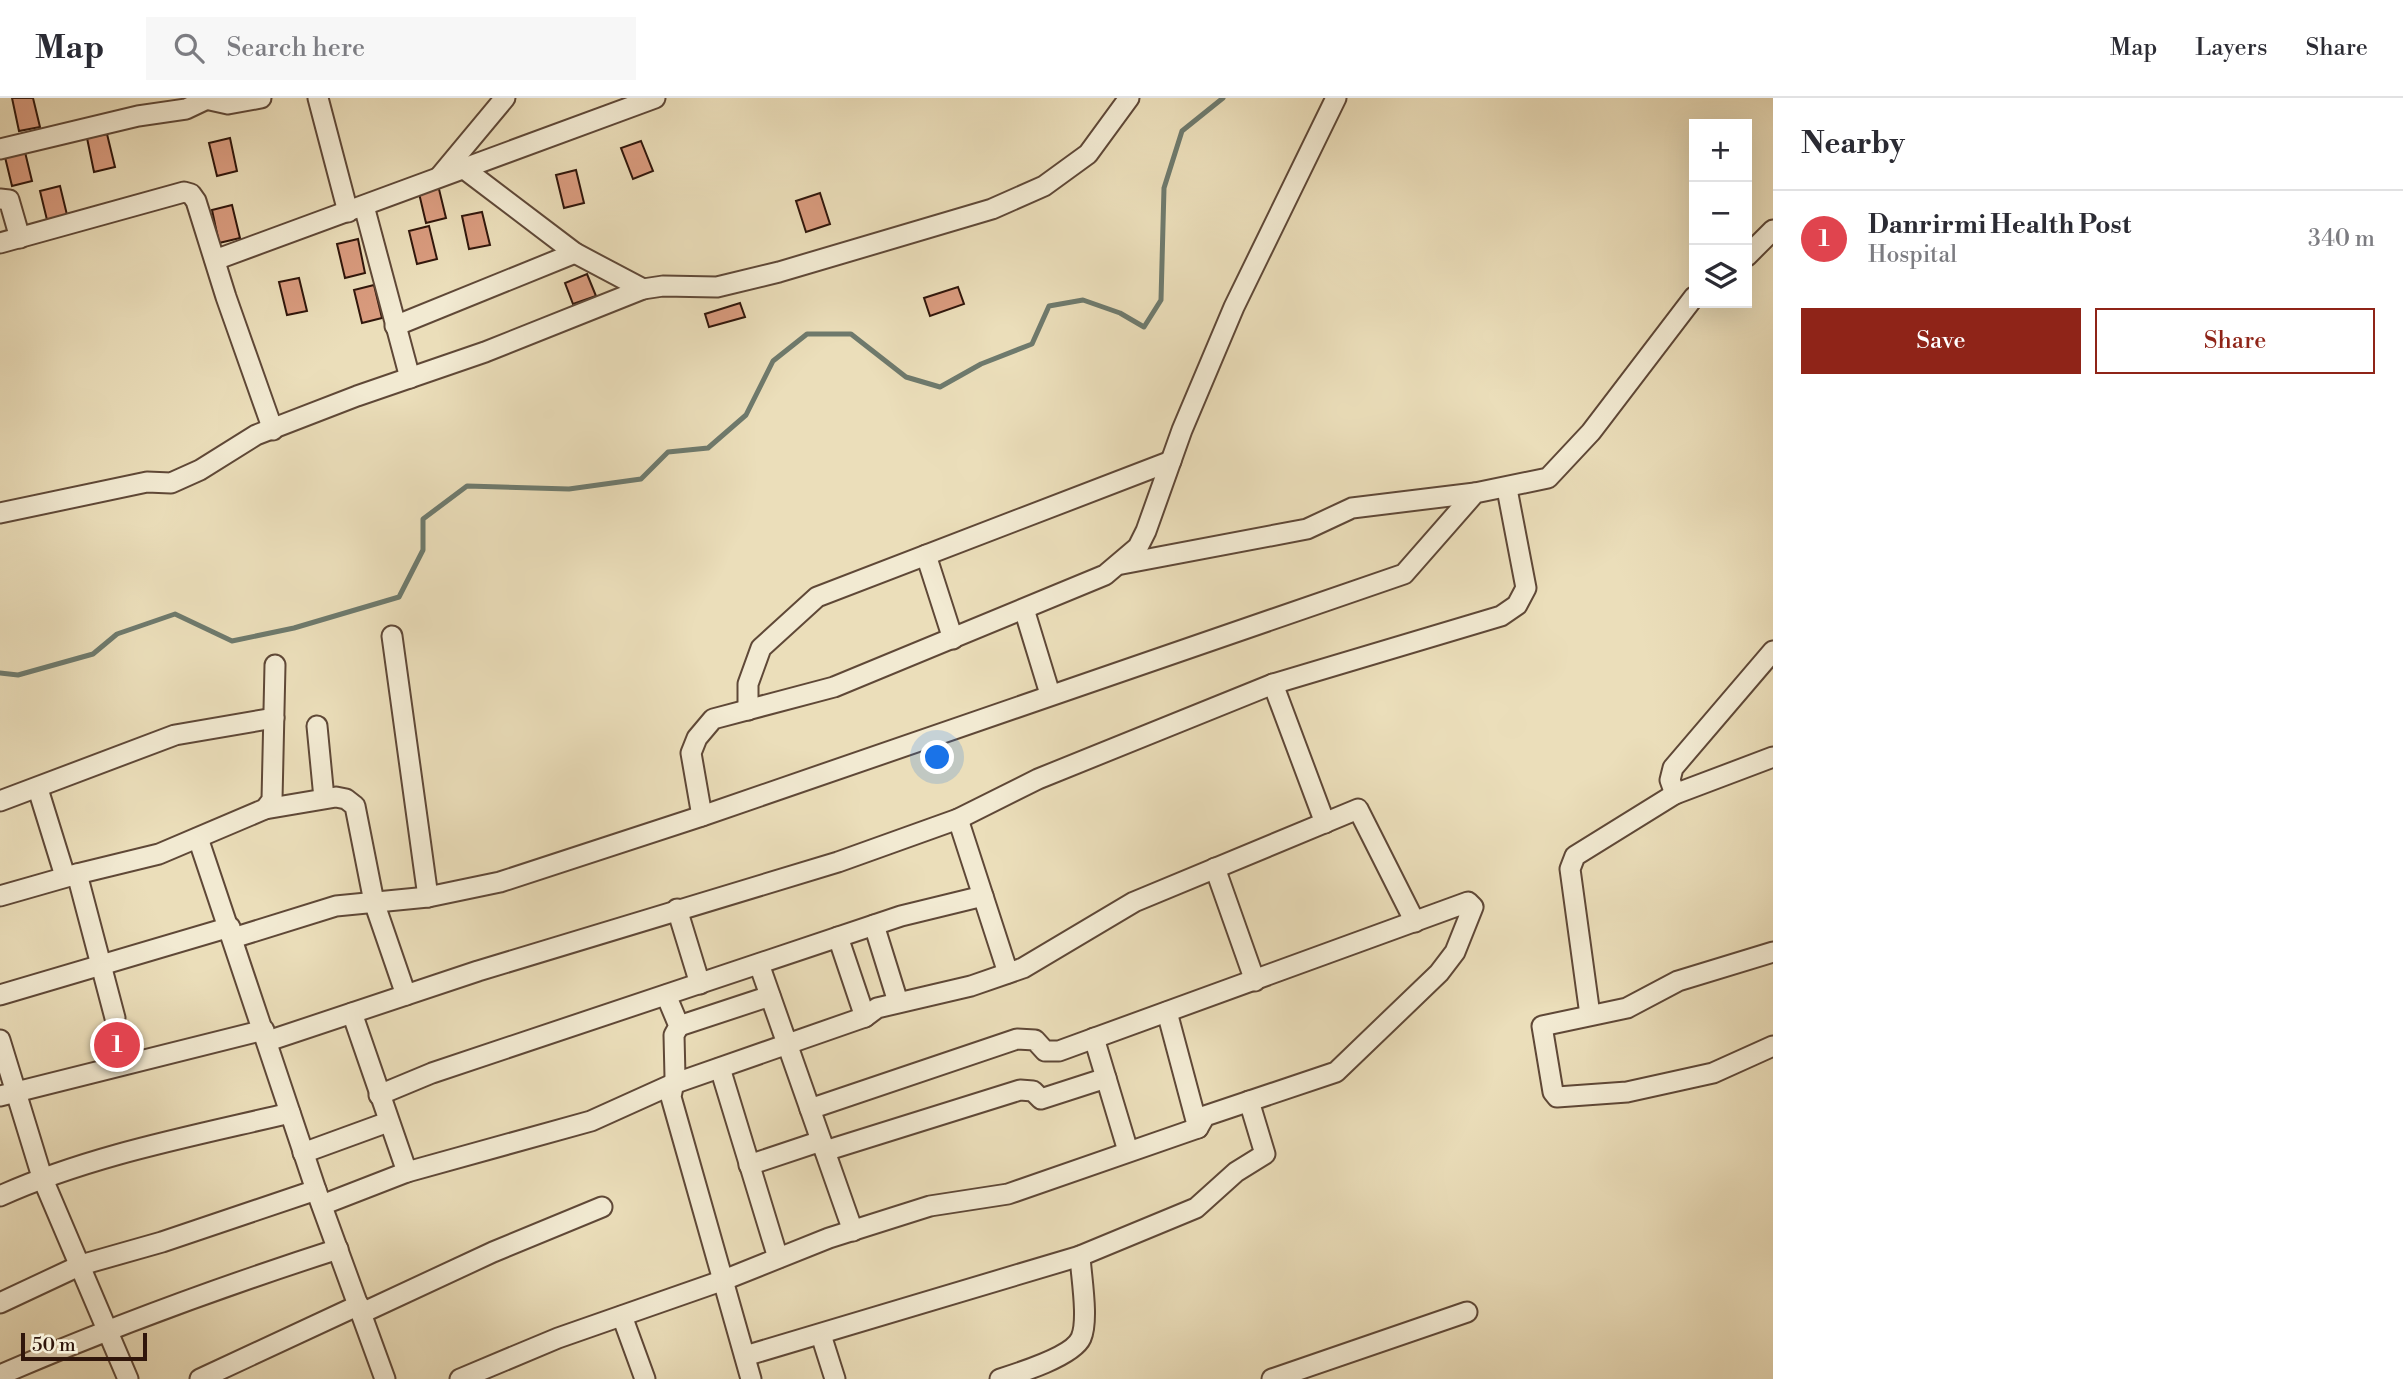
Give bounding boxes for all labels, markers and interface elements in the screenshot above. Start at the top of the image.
search box [146,17,636,80]
text: Map [35,28,104,69]
icon: search [170,29,208,67]
text: Search here [226,32,365,64]
text: Map [2110,33,2157,63]
text: Layers [2195,33,2267,63]
text: Share [2305,33,2368,63]
map controls [1689,119,1752,308]
button: + [1689,119,1752,182]
text: Nearby [1801,125,1905,163]
button: − [1689,182,1752,245]
text: Danrirmi Health Post [1868,209,2131,241]
text: 1 [1818,225,1830,253]
text: 340 m [2308,225,2375,253]
text: Hospital [1868,241,1957,269]
button: layers [1689,245,1752,308]
button: Save [1801,308,2081,374]
button: Share [2095,308,2375,374]
your location [920,740,954,774]
pin: 1 [94,1019,140,1071]
scale bar [21,1330,147,1362]
text: 50 m [32,1333,76,1357]

